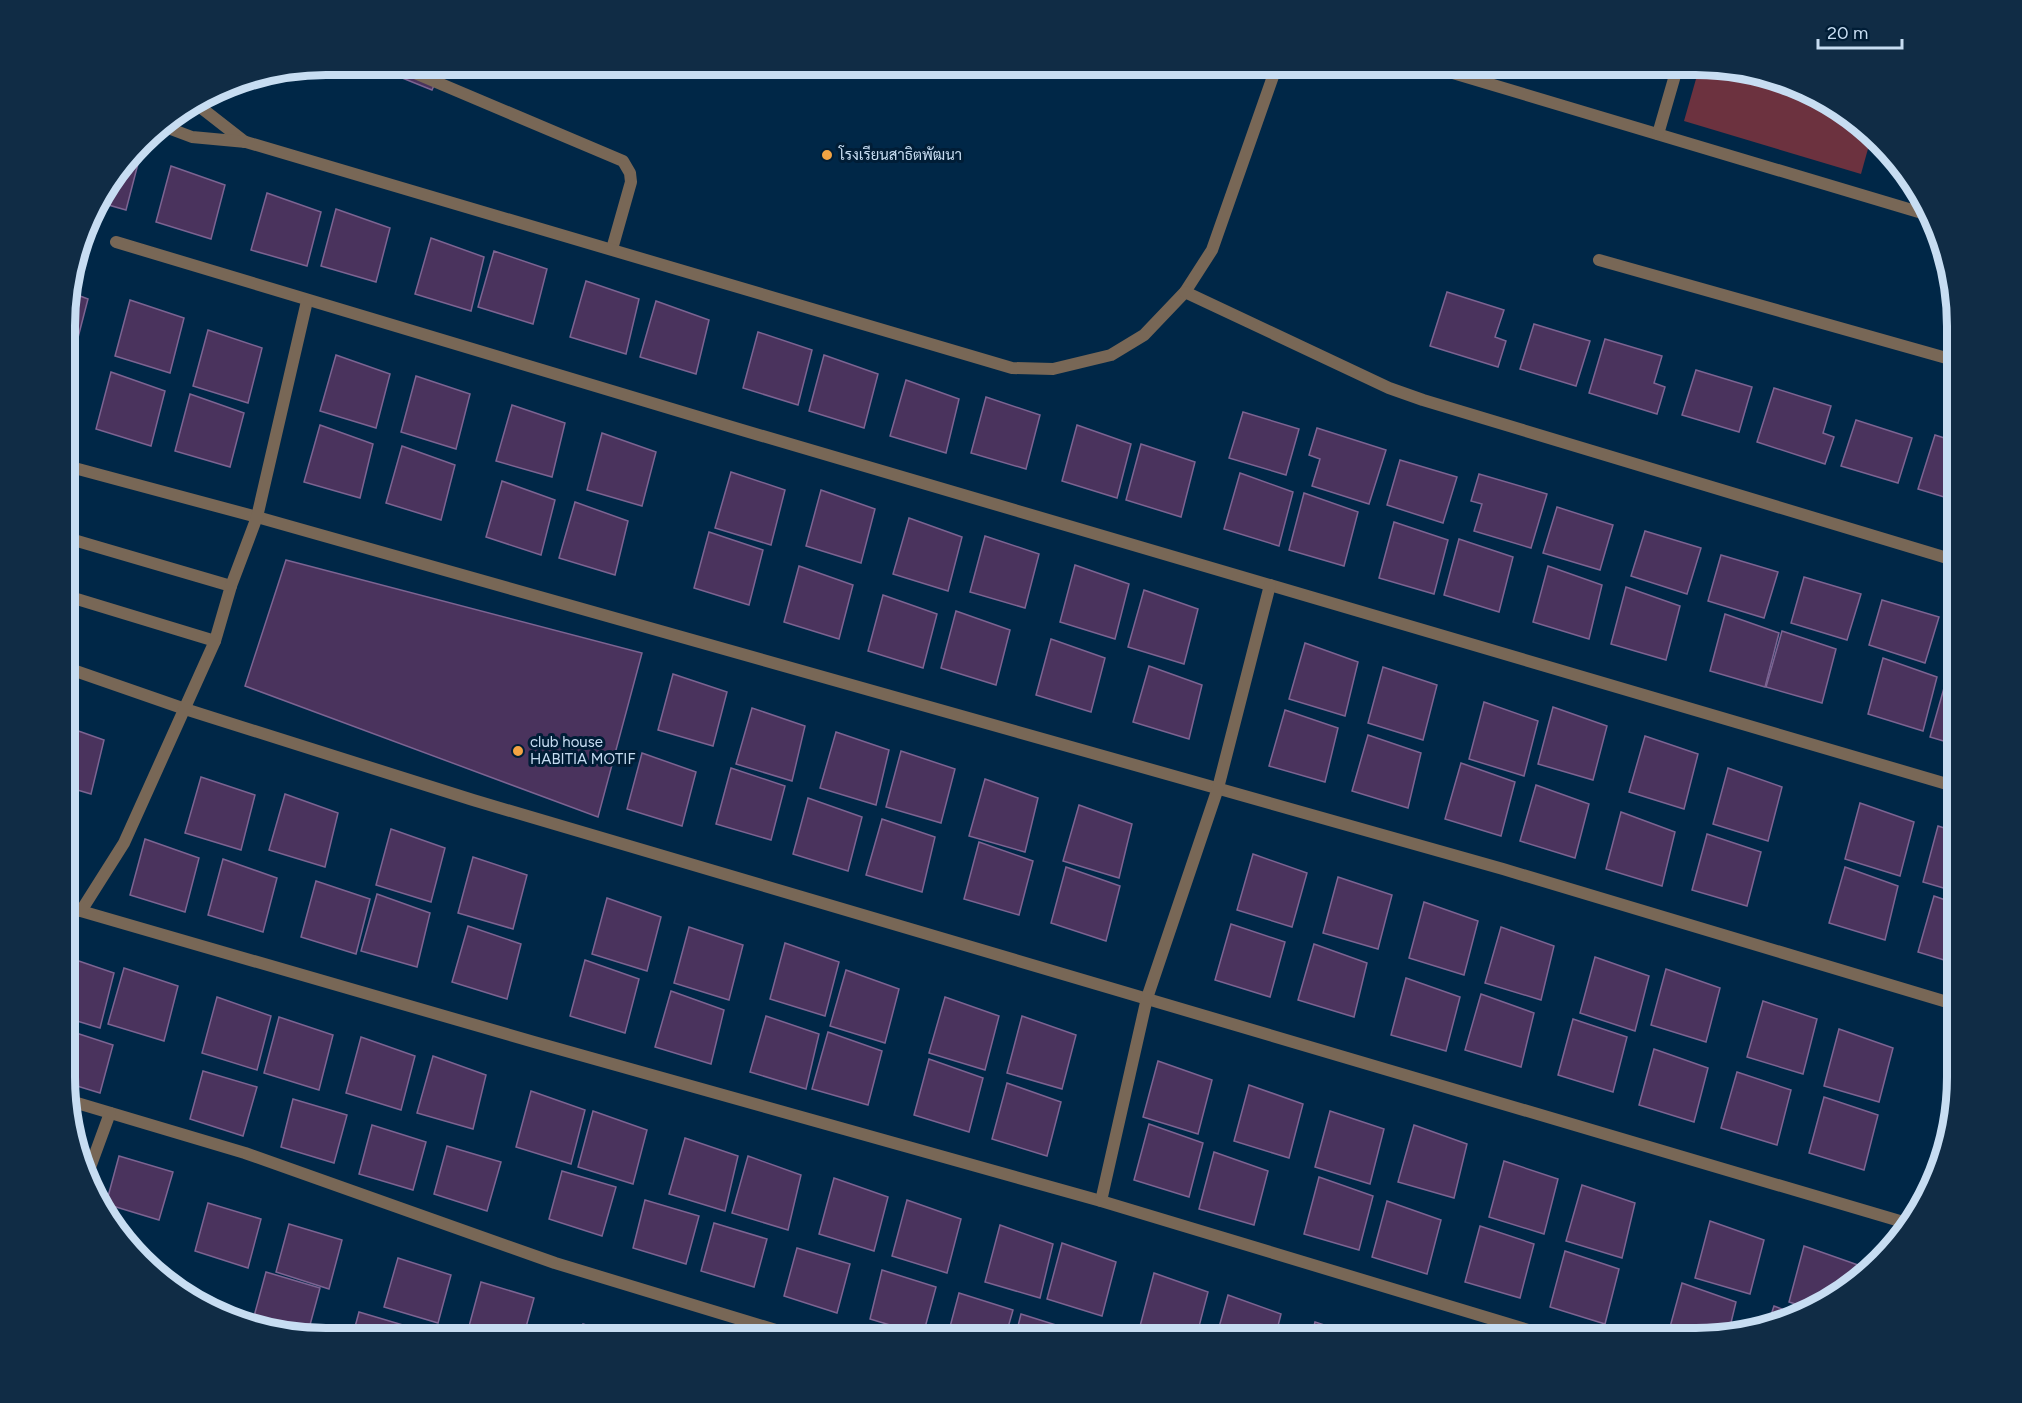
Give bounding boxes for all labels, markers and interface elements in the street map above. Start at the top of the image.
scale bar [1818,12,1902,50]
text: 20 m [1827,22,1868,44]
place label: โรงเรียนสาธิตพัฒนา [838,145,962,164]
marker: โรงเรียนสาธิตพัฒนา [820,148,834,162]
place label: club house HABITIA MOTIF [530,733,636,768]
marker: club house HABITIA MOTIF [511,744,525,758]

